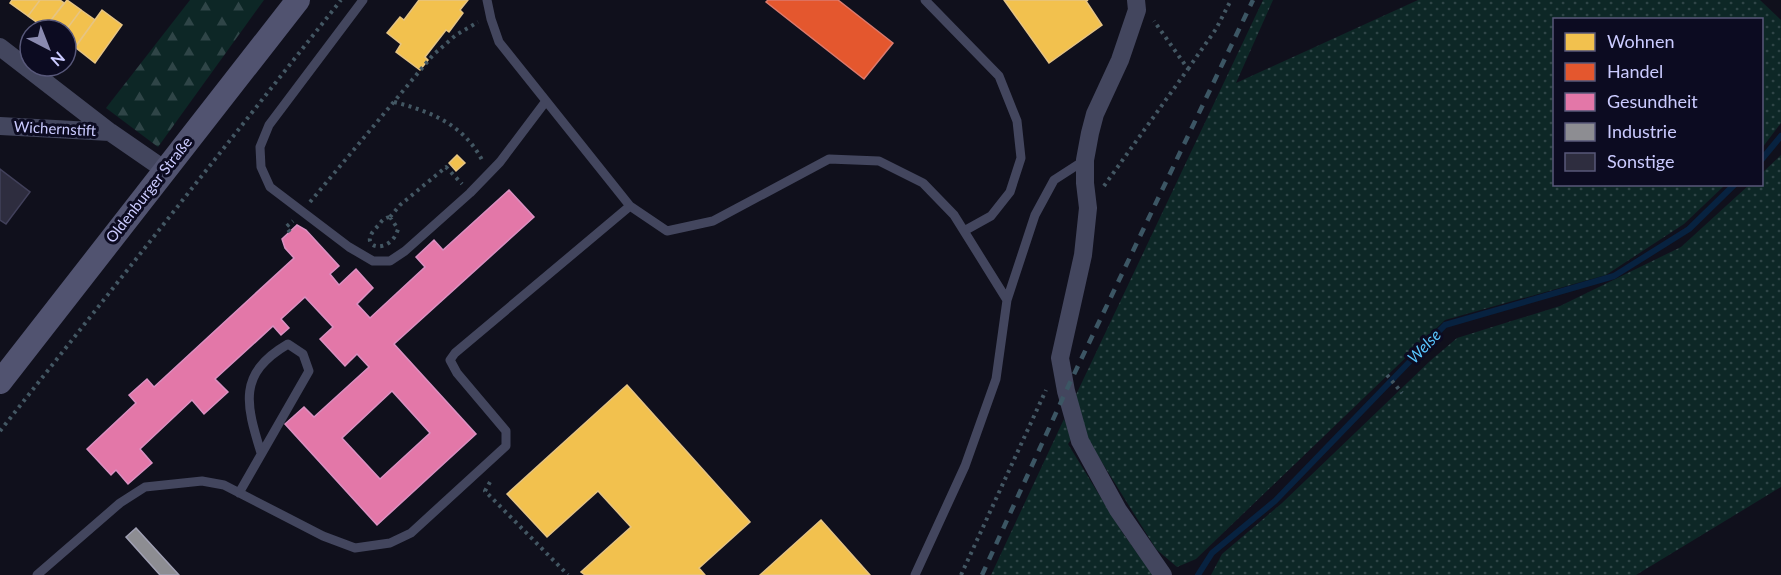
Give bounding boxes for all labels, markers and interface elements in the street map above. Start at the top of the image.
north arrow [18,18,78,78]
legend [1553,18,1763,186]
text: Wohnen [1607,30,1674,52]
text: N [47,48,69,71]
text: Handel [1607,60,1663,82]
text: Gesundheit [1607,90,1698,112]
street label: Wichernstift [13,117,97,139]
text: Industrie [1607,120,1677,142]
street label: Oldenburger Straße [101,133,195,246]
text: Sonstige [1607,150,1675,172]
water label: Welse [1403,325,1445,367]

